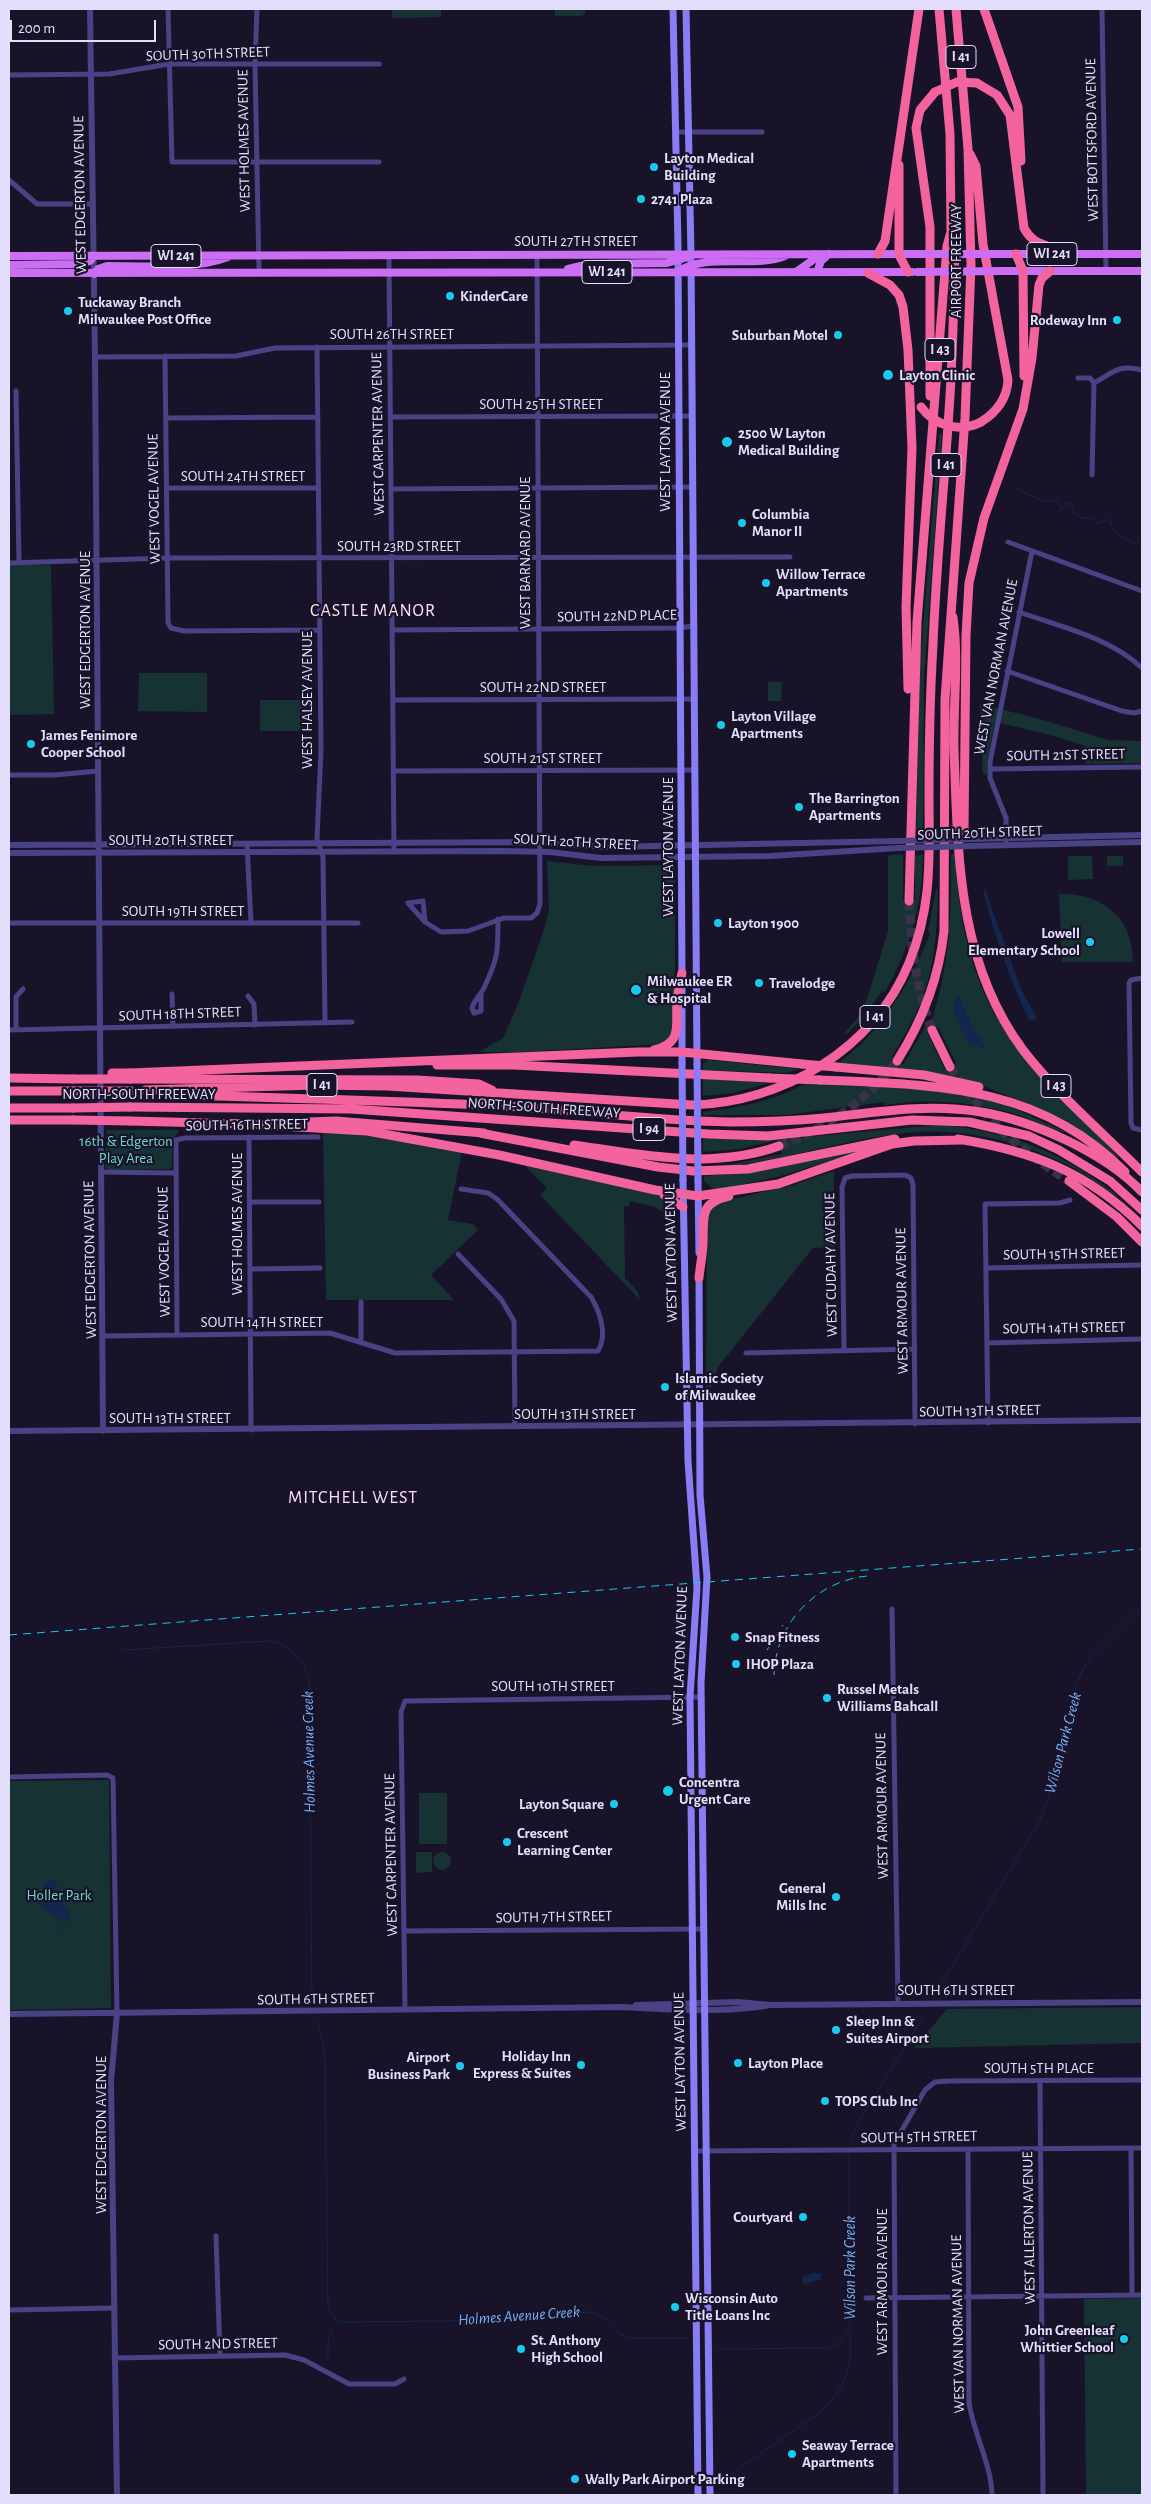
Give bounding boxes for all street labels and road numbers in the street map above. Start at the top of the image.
street label: SOUTH 30TH STREET [145,43,271,65]
road number: I 41 [946,46,976,68]
street label: WEST BOTTSFORD AVENUE [1082,58,1102,222]
street label: WEST HOLMES AVENUE [234,70,254,212]
street label: WEST EDGERTON AVENUE [70,116,90,274]
street label: AIRPORT FREEWAY [947,204,965,318]
street label: SOUTH 27TH STREET [514,232,638,250]
road number: WI 241 [1027,242,1077,266]
road number: WI 241 [151,245,201,268]
road number: WI 241 [582,260,632,284]
street label: SOUTH 26TH STREET [330,325,454,343]
road number: I 43 [925,338,955,362]
street label: WEST CARPENTER AVENUE [368,352,388,516]
street label: WEST LAYTON AVENUE [656,372,674,512]
street label: SOUTH 25TH STREET [479,395,603,413]
street label: WEST VOGEL AVENUE [144,433,164,565]
road number: I 41 [931,454,961,476]
street label: SOUTH 24TH STREET [181,467,305,485]
street label: WEST BARNARD AVENUE [516,477,534,629]
street label: SOUTH 23RD STREET [337,537,461,555]
street label: WEST EDGERTON AVENUE [76,551,94,709]
street label: WEST VAN NORMAN AVENUE [970,578,1022,756]
street label: SOUTH 22ND PLACE [557,606,677,626]
street label: WEST HALSEY AVENUE [298,631,316,769]
street label: SOUTH 22ND STREET [480,678,606,696]
street label: SOUTH 21ST STREET [1006,745,1126,765]
street label: SOUTH 21ST STREET [483,749,603,767]
street label: WEST LAYTON AVENUE [659,777,677,917]
street label: SOUTH 20TH STREET [917,822,1043,844]
street label: SOUTH 20TH STREET [513,830,639,854]
street label: SOUTH 20TH STREET [108,831,234,849]
street label: SOUTH 19TH STREET [122,902,244,920]
street label: SOUTH 18TH STREET [118,1003,242,1025]
road number: I 41 [860,1006,890,1028]
road number: I 41 [307,1074,337,1096]
road number: I 43 [1041,1074,1071,1098]
street label: NORTH-SOUTH FREEWAY [62,1085,216,1103]
street label: NORTH-SOUTH FREEWAY [467,1094,621,1122]
street label: SOUTH 16TH STREET [186,1115,308,1135]
road number: I 94 [633,1118,665,1140]
street label: WEST HOLMES AVENUE [228,1153,246,1295]
street label: WEST EDGERTON AVENUE [80,1181,100,1339]
street label: WEST LAYTON AVENUE [661,1183,681,1323]
street label: WEST VOGEL AVENUE [154,1186,174,1318]
street label: WEST CUDAHY AVENUE [821,1193,841,1337]
street label: WEST ARMOUR AVENUE [892,1227,912,1375]
street label: SOUTH 15TH STREET [1003,1244,1125,1264]
street label: SOUTH 14TH STREET [201,1313,323,1331]
street label: SOUTH 14TH STREET [1002,1318,1126,1338]
street label: SOUTH 13TH STREET [919,1401,1041,1421]
street label: SOUTH 13TH STREET [514,1405,636,1423]
street label: SOUTH 13TH STREET [109,1409,231,1427]
street label: WEST LAYTON AVENUE [669,1586,691,1726]
street label: SOUTH 10TH STREET [491,1677,615,1695]
street label: WEST ARMOUR AVENUE [872,1732,892,1880]
street label: WEST CARPENTER AVENUE [381,1773,401,1937]
street label: SOUTH 7TH STREET [495,1907,613,1927]
street label: SOUTH 6TH STREET [897,1981,1015,1999]
street label: SOUTH 6TH STREET [257,1989,375,2009]
street label: WEST LAYTON AVENUE [670,1992,690,2132]
street label: WEST EDGERTON AVENUE [92,2056,110,2214]
street label: SOUTH 5TH PLACE [984,2059,1094,2077]
street label: SOUTH 5TH STREET [860,2127,978,2147]
street label: WEST ALLERTON AVENUE [1019,2151,1039,2305]
street label: WEST ARMOUR AVENUE [873,2209,891,2355]
street label: WEST VAN NORMAN AVENUE [947,2234,969,2414]
street label: SOUTH 2ND STREET [158,2334,278,2354]

